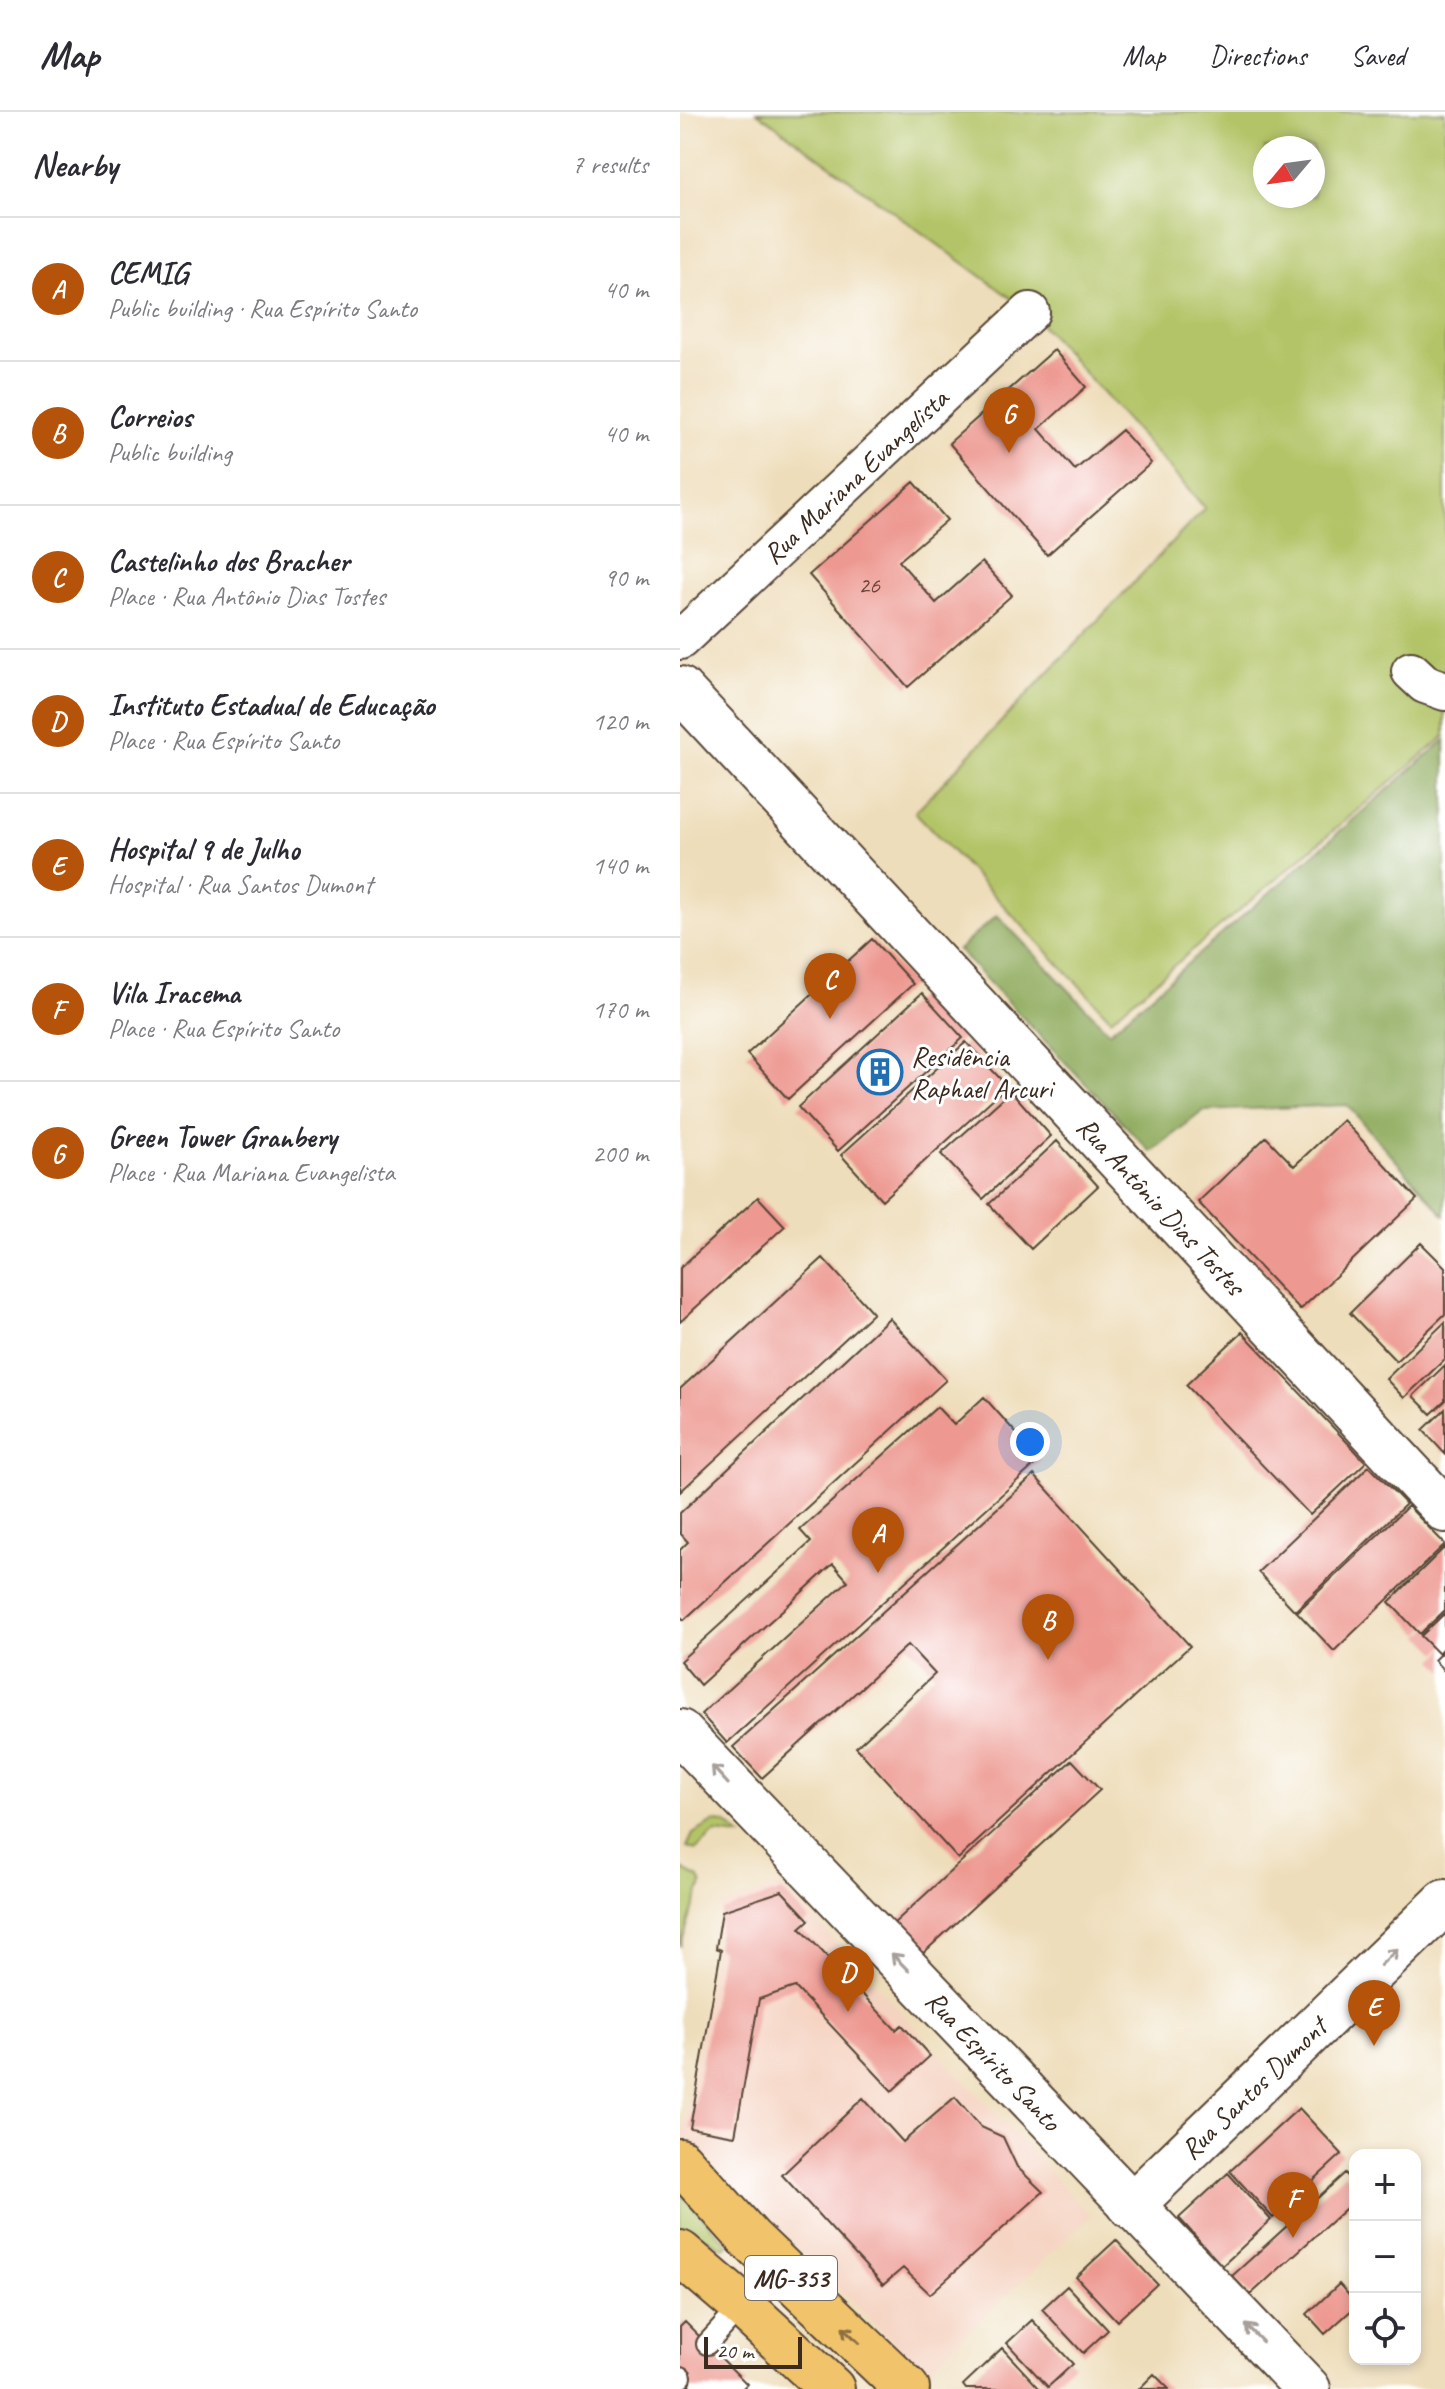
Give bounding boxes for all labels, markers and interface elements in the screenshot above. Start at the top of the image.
text: Map [40,32,99,79]
text: Map [1122,38,1165,73]
text: Directions [1209,38,1307,73]
text: Saved [1351,38,1405,73]
north arrow [1253,136,1325,208]
text: Nearby [32,143,118,186]
text: 7 results [572,148,648,181]
text: CEMIG [108,254,187,292]
text: A [51,273,65,306]
text: 40 m [604,273,648,306]
text: Public building · Rua Espírito Santo [108,292,417,325]
street label: Rua Mariana Evangelista [755,380,956,571]
pin: G [983,387,1035,453]
text: Correios [108,398,192,436]
text: B [51,417,65,450]
text: 40 m [604,417,648,450]
text: Public building [108,436,231,469]
text: Castelinho dos Bracher [108,542,349,580]
text: C [52,561,64,594]
text: 90 m [604,561,648,594]
house number: 26 [858,570,881,600]
text: Place · Rua Antônio Dias Tostes [108,580,385,613]
text: Instituto Estadual de Educação [108,686,434,724]
text: D [50,705,66,738]
text: 120 m [592,705,648,738]
text: Place · Rua Espírito Santo [108,724,339,757]
text: Hospital 9 de Julho [108,830,299,868]
text: E [51,849,65,882]
text: 140 m [592,849,648,882]
text: Hospital · Rua Santos Dumont [108,868,373,901]
pin: C [804,953,856,1019]
text: Vila Iracema [108,974,240,1012]
text: F [52,993,64,1026]
text: 170 m [592,993,648,1026]
text: Place · Rua Espírito Santo [108,1012,339,1045]
place label: Residência Raphael Arcuri [911,1039,1056,1106]
building icon: Residência Raphael Arcuri [856,1048,904,1096]
street label: Rua Antônio Dias Tostes [1070,1109,1254,1304]
text: Green Tower Granbery [108,1118,337,1156]
text: G [52,1137,64,1170]
text: 200 m [592,1137,648,1170]
text: Place · Rua Mariana Evangelista [108,1156,395,1189]
your location [1010,1422,1050,1462]
pin: A [852,1507,904,1573]
pin: B [1022,1594,1074,1660]
one-way arrow [711,1766,729,1786]
pin: D [822,1946,874,2012]
one-way arrow [1378,1948,1398,1967]
one-way arrow [891,1953,910,1973]
pin: E [1348,1980,1400,2046]
street label: Rua Espírito Santo [918,1983,1070,2139]
street label: Rua Santos Dumont [1173,2007,1336,2166]
map controls [1349,2149,1421,2365]
button: + [1349,2149,1421,2221]
pin: F [1267,2172,1319,2238]
button: − [1349,2221,1421,2293]
road number: MG-353 [745,2256,837,2300]
button: locate [1349,2293,1421,2365]
one-way arrow [1244,2323,1263,2343]
one-way arrow [841,2326,861,2345]
scale bar [704,2333,802,2369]
text: 20 m [716,2337,753,2365]

